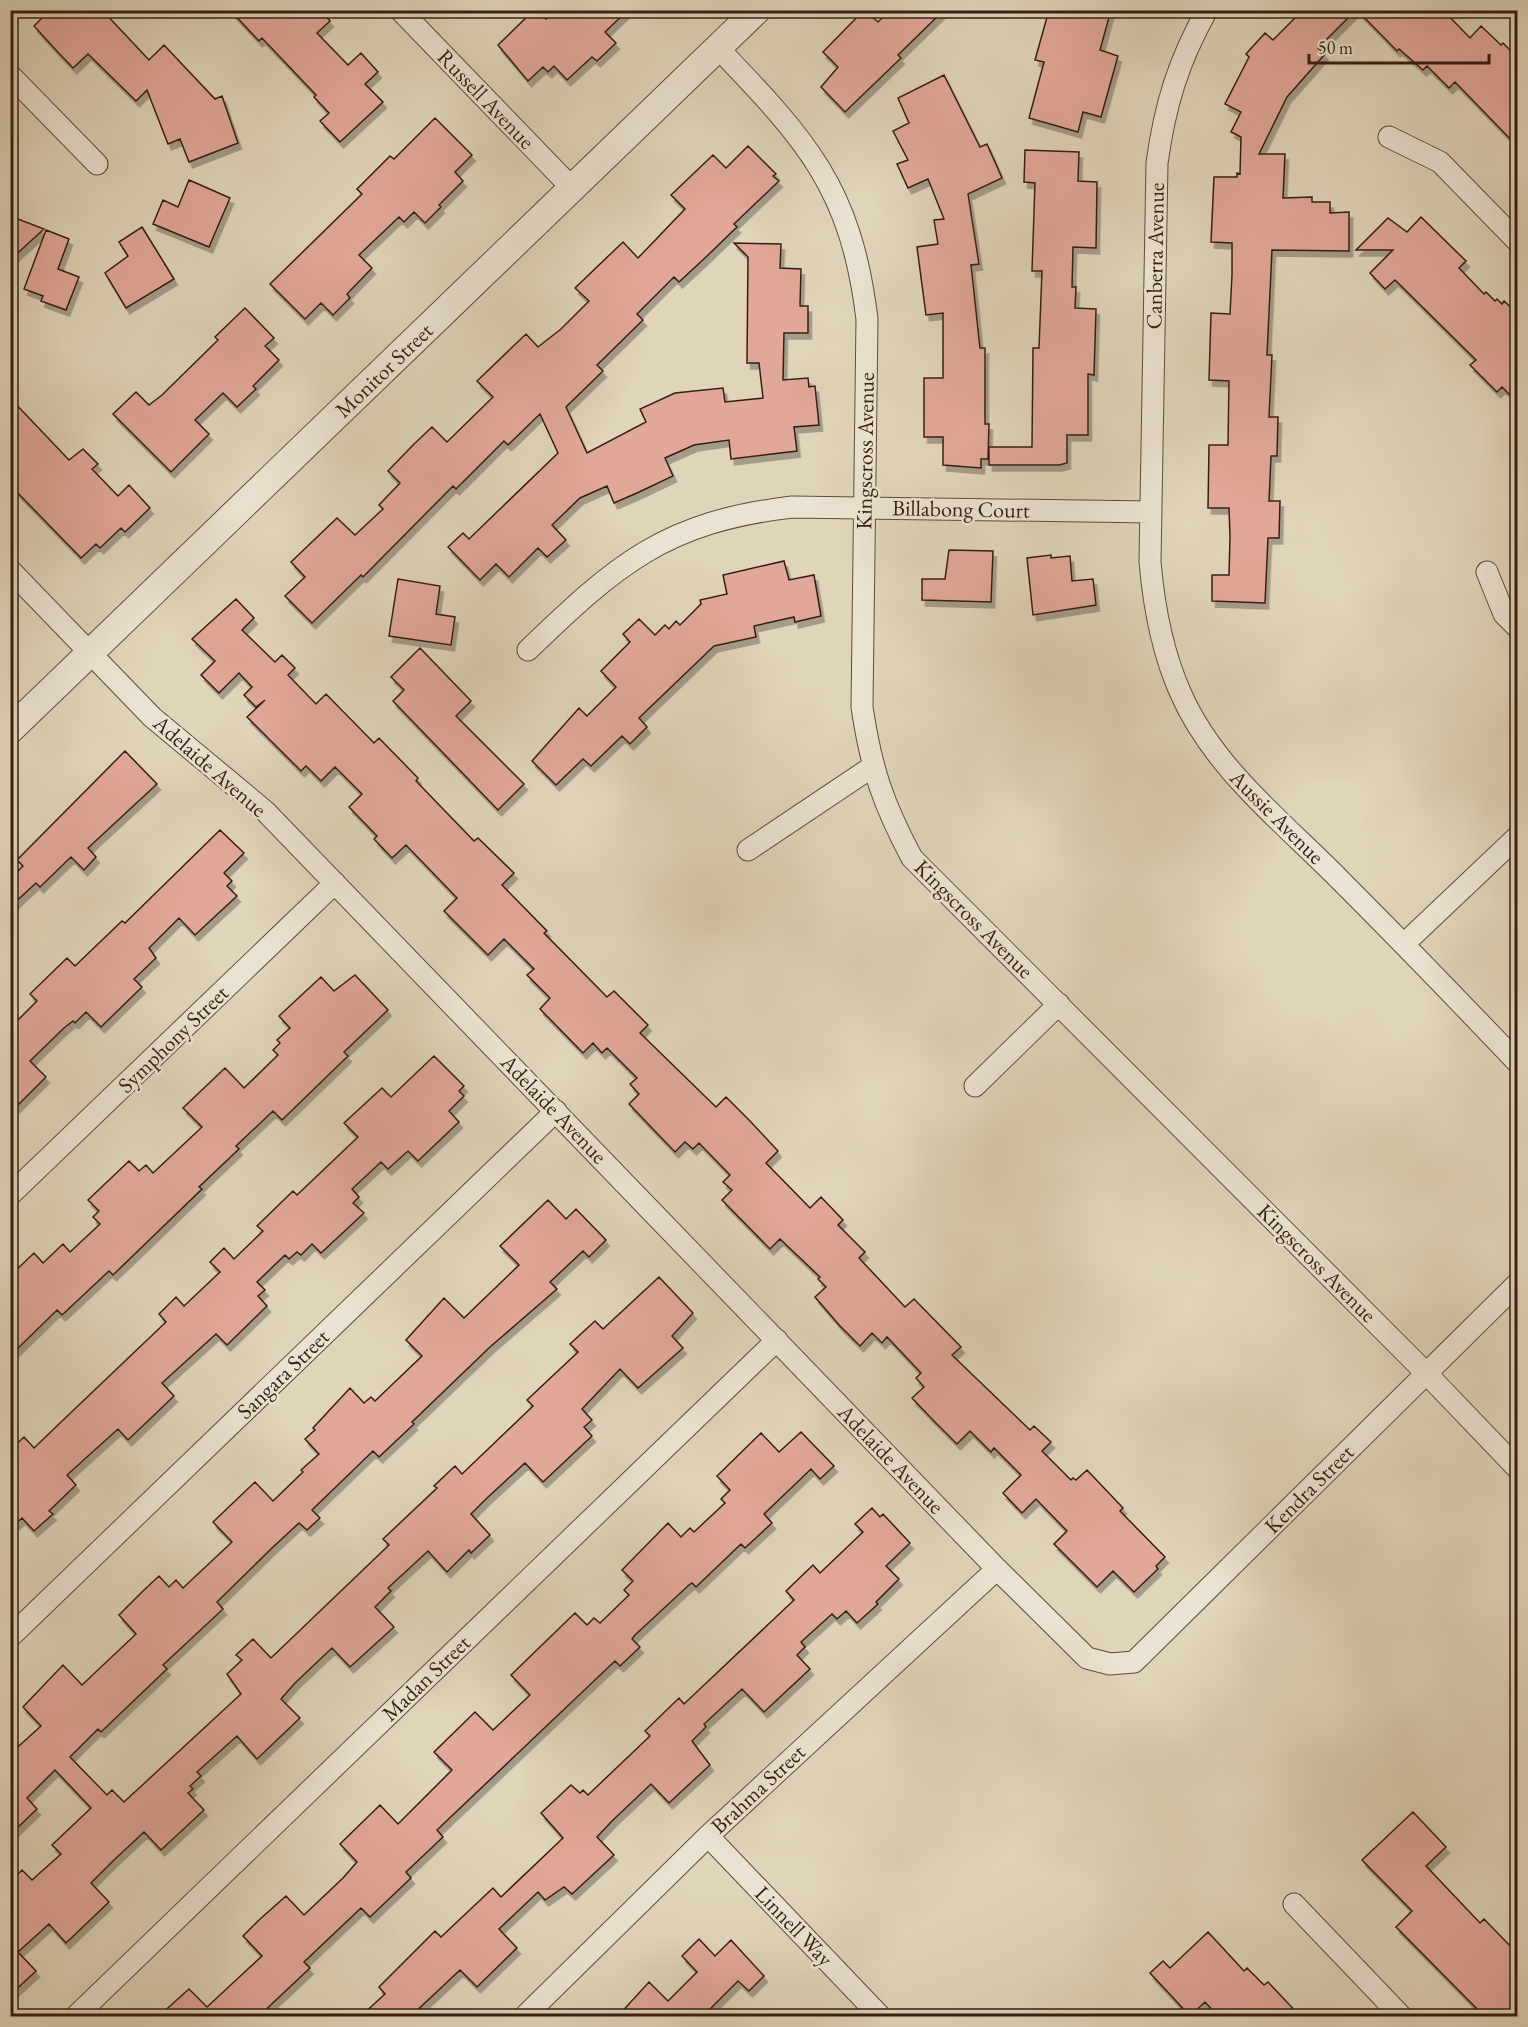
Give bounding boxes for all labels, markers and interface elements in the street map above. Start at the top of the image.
scale bar [1309,27,1489,65]
text: 50 m [1318,36,1353,59]
street label: Russell Avenue [431,43,541,155]
street label: Canberra Avenue [1139,182,1171,330]
street label: Monitor Street [329,316,439,424]
street label: Kingscross Avenue [849,372,881,530]
street label: Billabong Court [892,493,1030,525]
street label: Adelaide Avenue [146,708,273,824]
street label: Aussie Avenue [1223,763,1331,871]
street label: Kingscross Avenue [908,853,1040,985]
street label: Symphony Street [111,979,235,1099]
street label: Adelaide Avenue [494,1047,614,1170]
street label: Kingscross Avenue [1251,1197,1383,1329]
street label: Sangara Street [231,1323,336,1425]
street label: Adelaide Avenue [831,1397,951,1520]
street label: Kendra Street [1258,1438,1360,1540]
street label: Madan Street [375,1628,477,1727]
street label: Brahma Street [705,1738,811,1840]
street label: Linnell Way [748,1880,840,1973]

